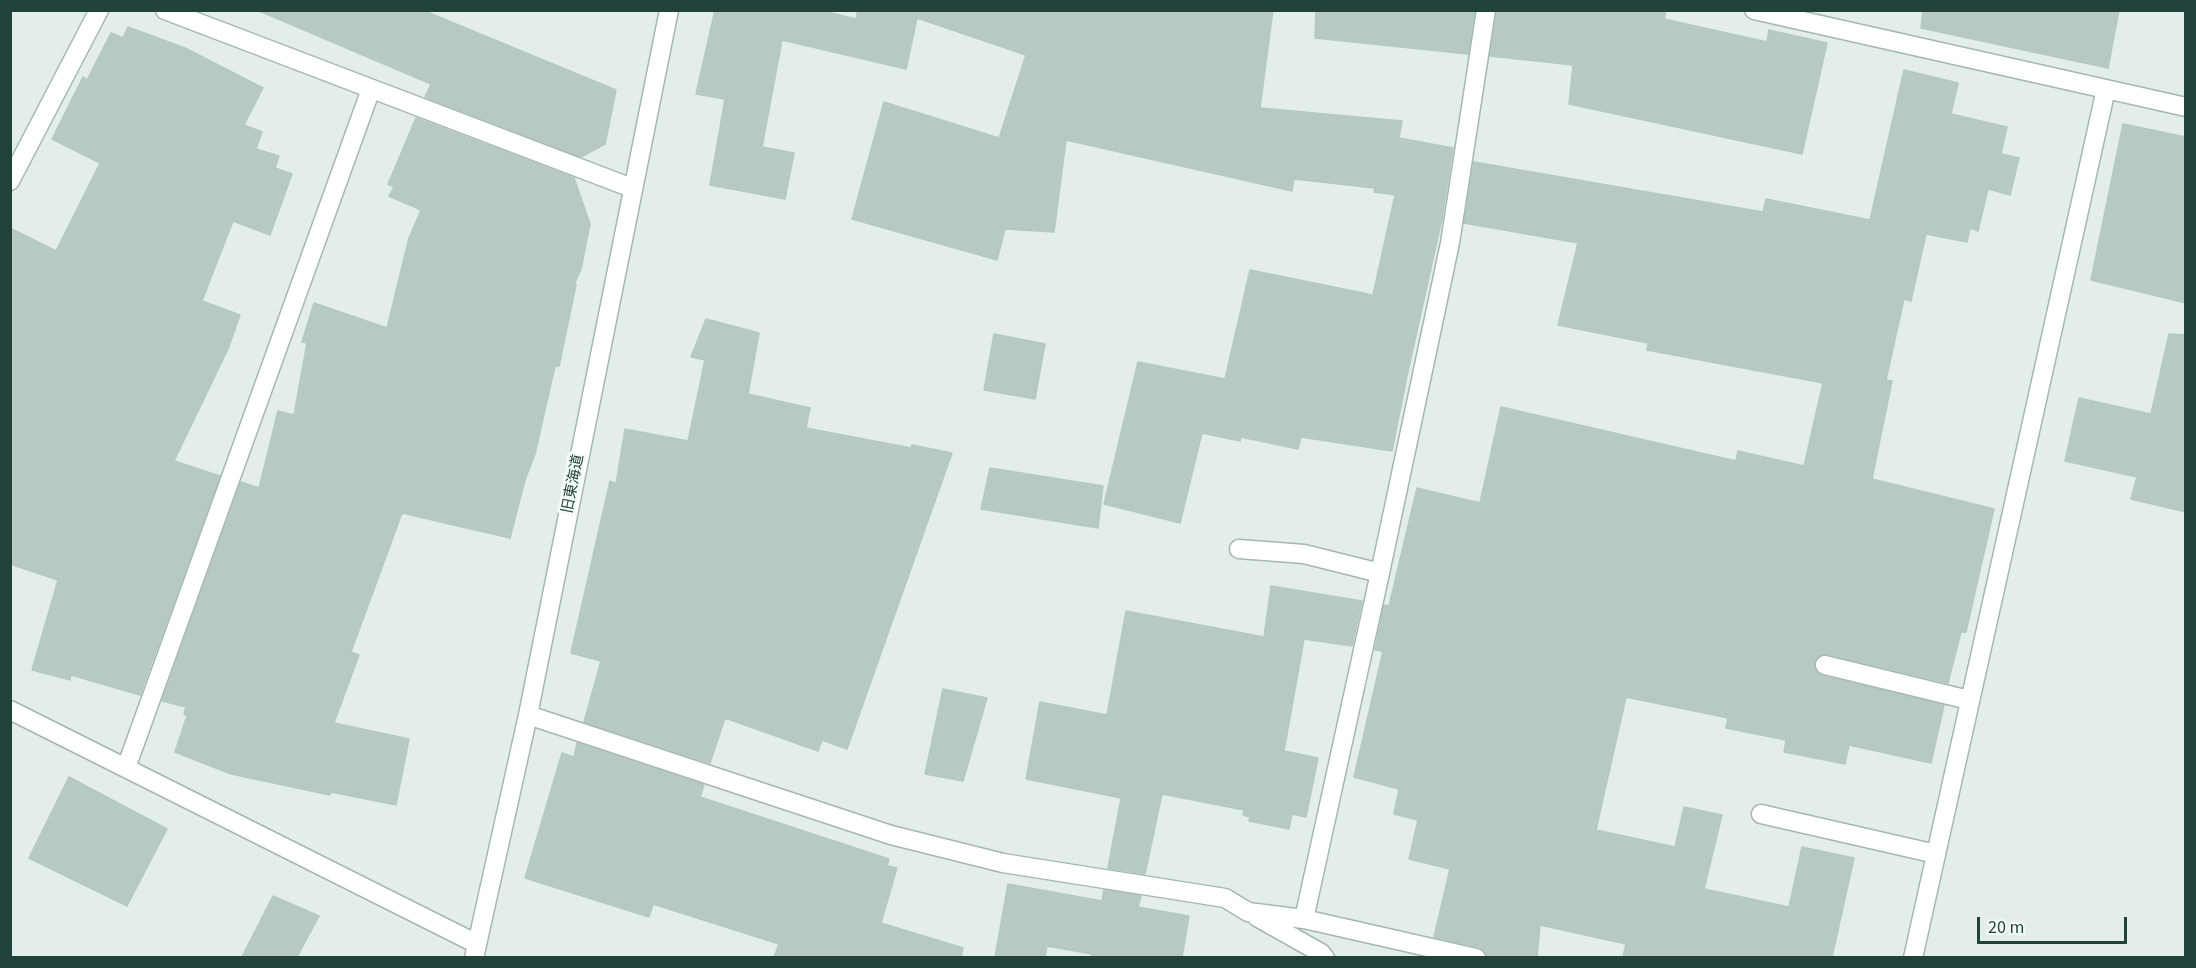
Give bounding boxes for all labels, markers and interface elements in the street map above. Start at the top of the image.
street label: 旧東海道 [559,453,589,515]
scale bar [1980,905,2130,943]
text: 20 m [1988,915,2024,940]

